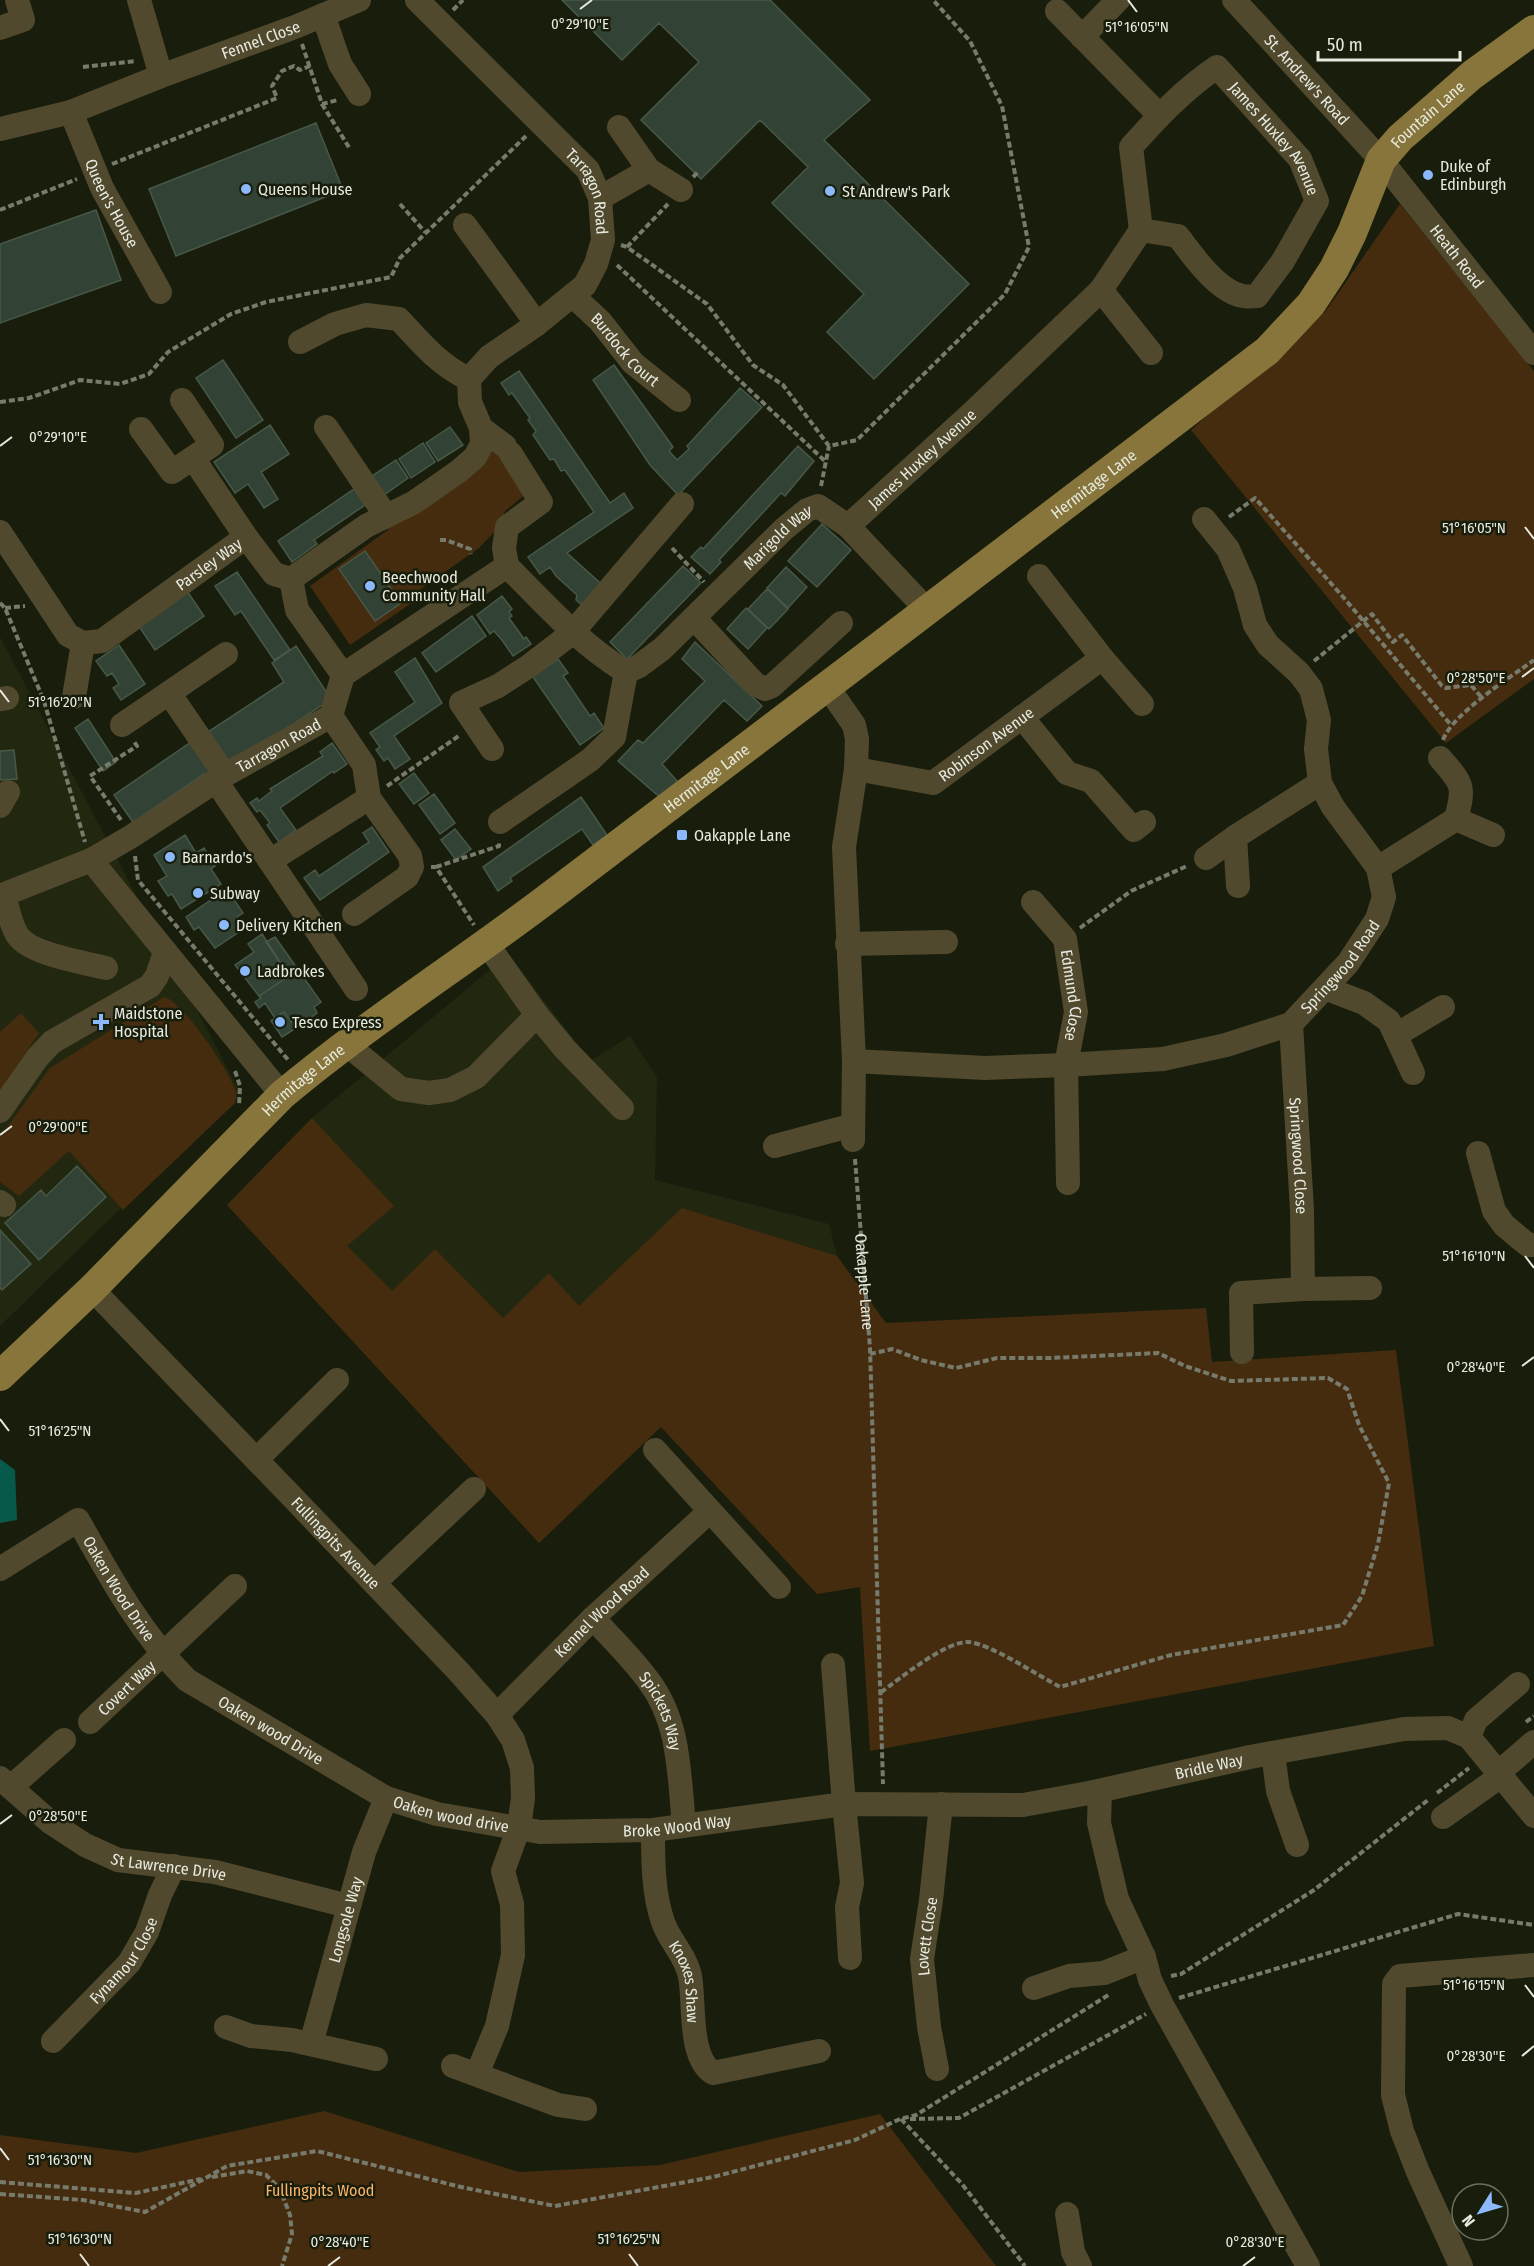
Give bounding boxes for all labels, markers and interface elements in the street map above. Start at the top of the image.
text: 0°29'10"E [551,15,609,33]
street label: Fennel Close [219,17,303,63]
text: 51°16'05"N [1105,18,1169,36]
scale bar [1318,24,1460,62]
street label: St. Andrew's Road [1260,31,1353,129]
text: 50 m [1327,34,1363,56]
street label: Fountain Lane [1387,77,1469,152]
street label: James Huxley Avenue [1225,78,1323,198]
street label: Tarragon Road [562,145,612,235]
street label: Queen's House [81,156,142,251]
place label: Duke of Edinburgh [1440,157,1506,194]
marker: Duke of Edinburgh [1421,168,1435,182]
place label: Queens House [258,180,353,199]
marker: Queens House [239,182,253,196]
place label: St Andrew's Park [842,182,950,201]
marker: St Andrew's Park [823,184,837,198]
street label: Heath Road [1426,221,1488,292]
street label: Burdock Court [587,309,664,391]
street label: James Huxley Avenue [864,405,980,513]
text: 0°29'10"E [29,428,87,446]
street label: Hermitage Lane [1047,445,1140,523]
street label: Marigold Way [740,500,815,574]
text: 51°16'05"N [1442,519,1506,537]
street label: Parsley Way [172,534,246,595]
place label: Beechwood Community Hall [382,568,486,605]
marker: Beechwood Community Hall [363,579,377,593]
text: 0°28'50"E [1446,669,1506,687]
text: 51°16'20"N [28,693,92,711]
street label: Robinson Avenue [935,703,1037,786]
street label: Tarragon Road [233,714,325,777]
street label: Hermitage Lane [660,740,753,817]
place label: Oakapple Lane [694,826,791,845]
marker: Oakapple Lane [675,828,689,842]
place label: Barnardo's [182,848,252,867]
marker: Barnardo's [163,850,177,864]
place label: Subway [210,884,261,903]
marker: Subway [191,886,205,900]
place label: Delivery Kitchen [236,916,342,935]
street label: Springwood Road [1297,917,1384,1017]
marker: Delivery Kitchen [217,918,231,932]
street label: Edmund Close [1057,948,1085,1043]
place label: Ladbrokes [257,962,325,981]
marker: Ladbrokes [238,964,252,978]
place label: Maidstone Hospital [114,1004,182,1041]
marker: Maidstone Hospital [92,1013,110,1031]
place label: Tesco Express [292,1013,382,1032]
marker: Tesco Express [273,1015,287,1029]
street label: Hermitage Lane [258,1040,348,1120]
street label: Springwood Close [1285,1097,1311,1214]
text: 0°29'00"E [28,1118,88,1136]
street label: Oakapple Lane [851,1233,878,1331]
text: 51°16'10"N [1442,1247,1506,1265]
text: 0°28'40"E [1447,1358,1505,1376]
text: 51°16'25"N [29,1422,91,1440]
street label: Fullingpits Avenue [287,1493,384,1593]
street label: Oaken Wood Drive [79,1533,159,1645]
street label: Kennel Wood Road [551,1563,653,1661]
street label: Covert Way [94,1656,160,1720]
street label: Spickets Way [635,1668,685,1753]
street label: Oaken wood Drive [215,1692,327,1769]
street label: Bridle Way [1173,1750,1246,1783]
street label: Oaken wood drive [391,1792,510,1836]
text: 0°28'50"E [28,1807,88,1825]
street label: Broke Wood Way [623,1810,733,1841]
street label: St Lawrence Drive [108,1849,228,1885]
street label: Longsole Way [325,1874,367,1965]
street label: Lovett Close [913,1896,941,1977]
street label: Fynamour Close [86,1915,161,2008]
street label: Knoxes Shaw [665,1937,702,2024]
text: 51°16'15"N [1443,1976,1505,1994]
text: 0°28'30"E [1447,2047,1505,2065]
text: 51°16'30"N [28,2151,92,2169]
park label: Fullingpits Wood [266,2181,374,2200]
north arrow [1450,2182,1510,2242]
text: N [1458,2211,1479,2230]
text: 51°16'30"N [48,2230,112,2248]
text: 51°16'25"N [598,2230,660,2248]
text: 0°28'40"E [311,2233,369,2251]
text: 0°28'30"E [1226,2233,1284,2251]

